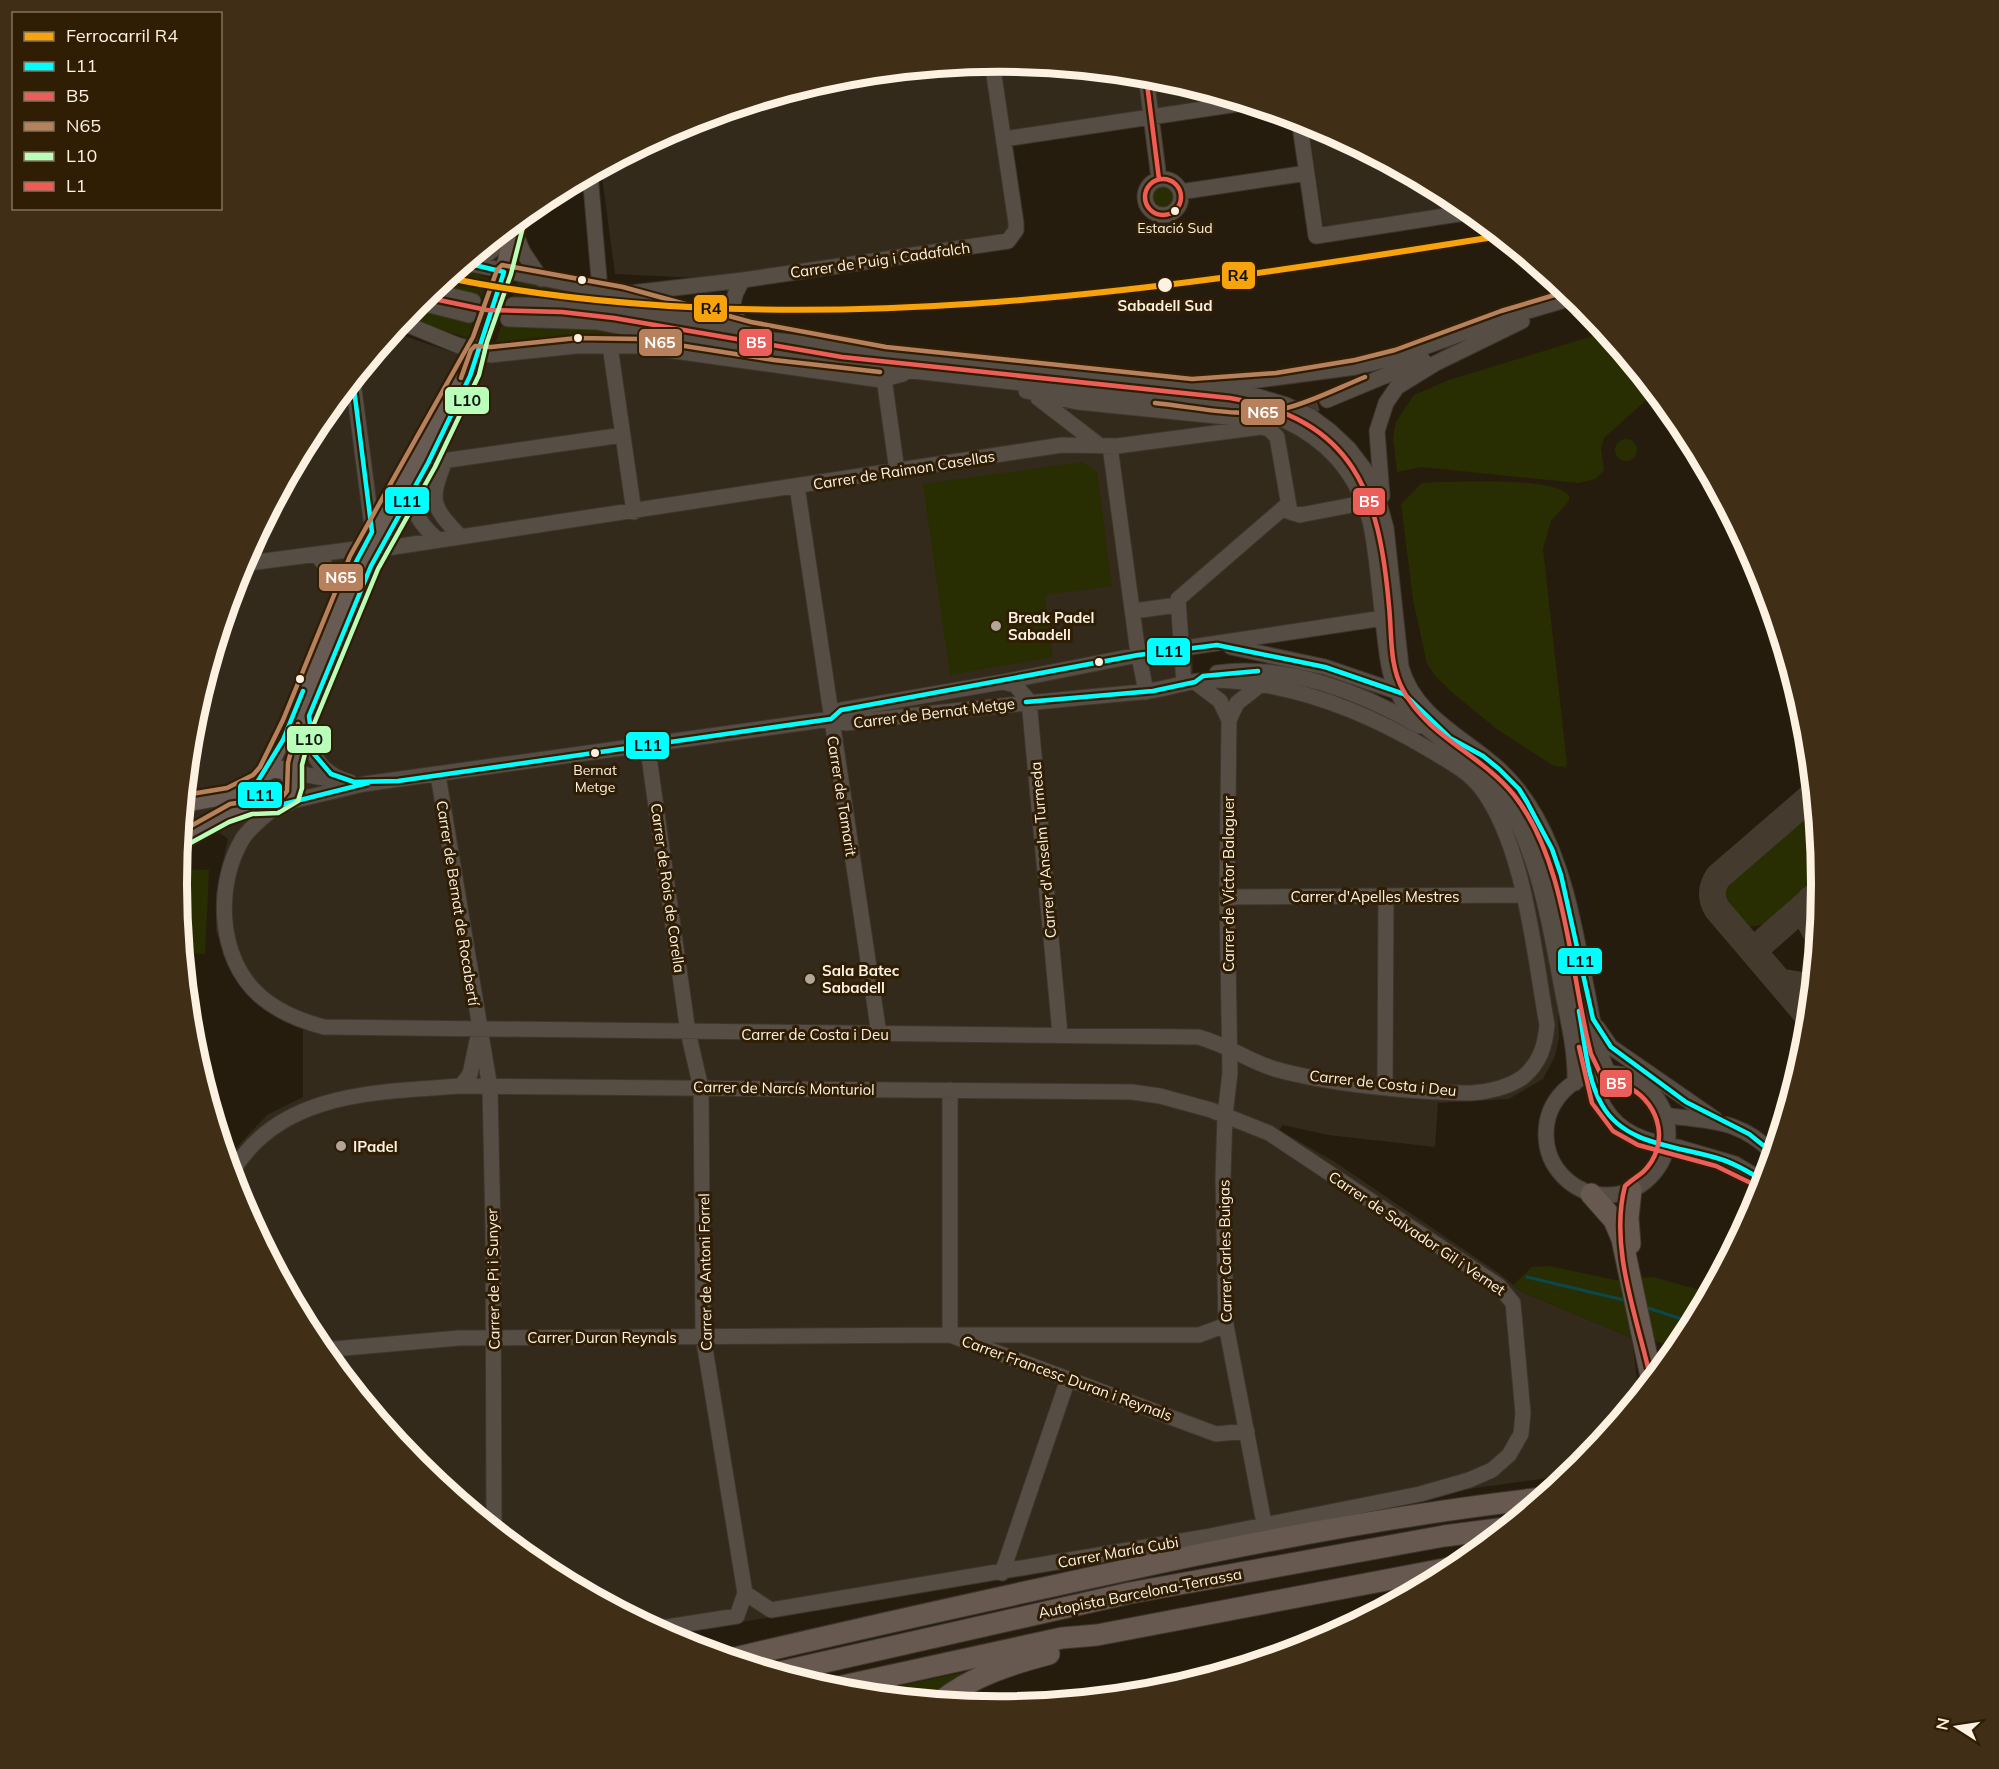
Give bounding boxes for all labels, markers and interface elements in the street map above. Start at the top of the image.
legend [12,12,222,210]
text: Ferrocarril R4 [66,24,178,47]
text: L11 [66,54,97,77]
text: B5 [66,84,89,107]
text: N65 [66,114,101,137]
text: L10 [66,144,97,167]
text: L1 [66,174,87,197]
marker: Estació Sud [1169,205,1181,217]
place label: Estació Sud [1137,219,1213,237]
street label: Carrer de Puig i Cadafalch [789,238,971,282]
line badge: R4 [1221,261,1256,290]
text: R4 [1228,265,1249,285]
unlabelled marker [576,274,588,286]
marker: Sabadell Sud [1156,276,1174,294]
line badge: R4 [693,294,728,323]
place label: Sabadell Sud [1118,296,1212,315]
text: R4 [701,298,722,318]
line badge: N65 [638,328,683,357]
line badge: B5 [738,328,773,357]
unlabelled marker [572,332,584,344]
text: N65 [644,332,676,352]
text: B5 [746,332,767,352]
line badge: L10 [444,386,490,415]
text: L10 [453,390,481,410]
line badge: N65 [1240,398,1286,426]
text: N65 [1247,402,1279,422]
street label: Carrer de Raimon Casellas [812,446,996,494]
line badge: L11 [384,486,430,515]
line badge: B5 [1352,487,1386,516]
text: L11 [393,491,421,511]
text: B5 [1359,491,1380,511]
line badge: N65 [318,563,364,592]
text: N65 [325,567,357,587]
place label: Break Padel Sabadell [1008,608,1094,644]
marker: Break Padel Sabadell [989,619,1003,633]
line badge: L11 [1146,637,1191,666]
text: L11 [1155,641,1183,661]
unlabelled marker [1093,656,1105,668]
unlabelled marker [294,673,306,685]
street label: Carrer de Bernat Metge [852,694,1016,732]
line badge: L10 [286,725,332,754]
text: L10 [295,729,323,749]
line badge: L11 [625,731,670,760]
street label: Carrer de Tamarit [823,734,861,858]
text: L11 [634,735,662,755]
marker: Bernat Metge [589,747,601,759]
place label: Bernat Metge [573,761,617,796]
street label: Carrer d'Anselm Turmeda [1026,761,1060,939]
line badge: L11 [237,781,283,809]
text: L11 [246,785,274,805]
street label: Carrer de Víctor Balaguer [1219,795,1238,972]
street label: Carrer de Bernat de Rocabertí [432,799,484,1008]
street label: Carrer de Rois de Corella [647,802,689,974]
street label: Carrer d'Apelles Mestres [1290,887,1460,906]
line badge: L11 [1557,947,1603,975]
text: L11 [1566,951,1594,971]
place label: Sala Batec Sabadell [822,961,900,997]
marker: Sala Batec Sabadell [803,972,817,986]
street label: Carrer de Costa i Deu [741,1025,889,1044]
street label: Carrer de Costa i Deu [1309,1066,1457,1100]
line badge: B5 [1599,1069,1633,1098]
text: B5 [1606,1073,1627,1093]
street label: Carrer de Narcís Monturiol [693,1077,875,1099]
place label: IPadel [353,1137,398,1156]
marker: IPadel [334,1139,348,1153]
street label: Carrer de Salvador Gil i Vernet [1325,1167,1509,1299]
street label: Carrer Carles Buigas [1214,1179,1236,1323]
street label: Carrer de Antoni Forrel [694,1193,716,1351]
street label: Carrer de Pi i Sunyer [482,1208,504,1350]
street label: Carrer Duran Reynals [527,1328,677,1347]
street label: Carrer Francesc Duran i Reynals [959,1331,1175,1425]
street label: Carrer María Cubi [1056,1532,1180,1572]
street label: Autopista Barcelona-Terrassa [1037,1564,1243,1622]
north arrow [1927,1697,1987,1757]
text: N [1931,1716,1953,1732]

